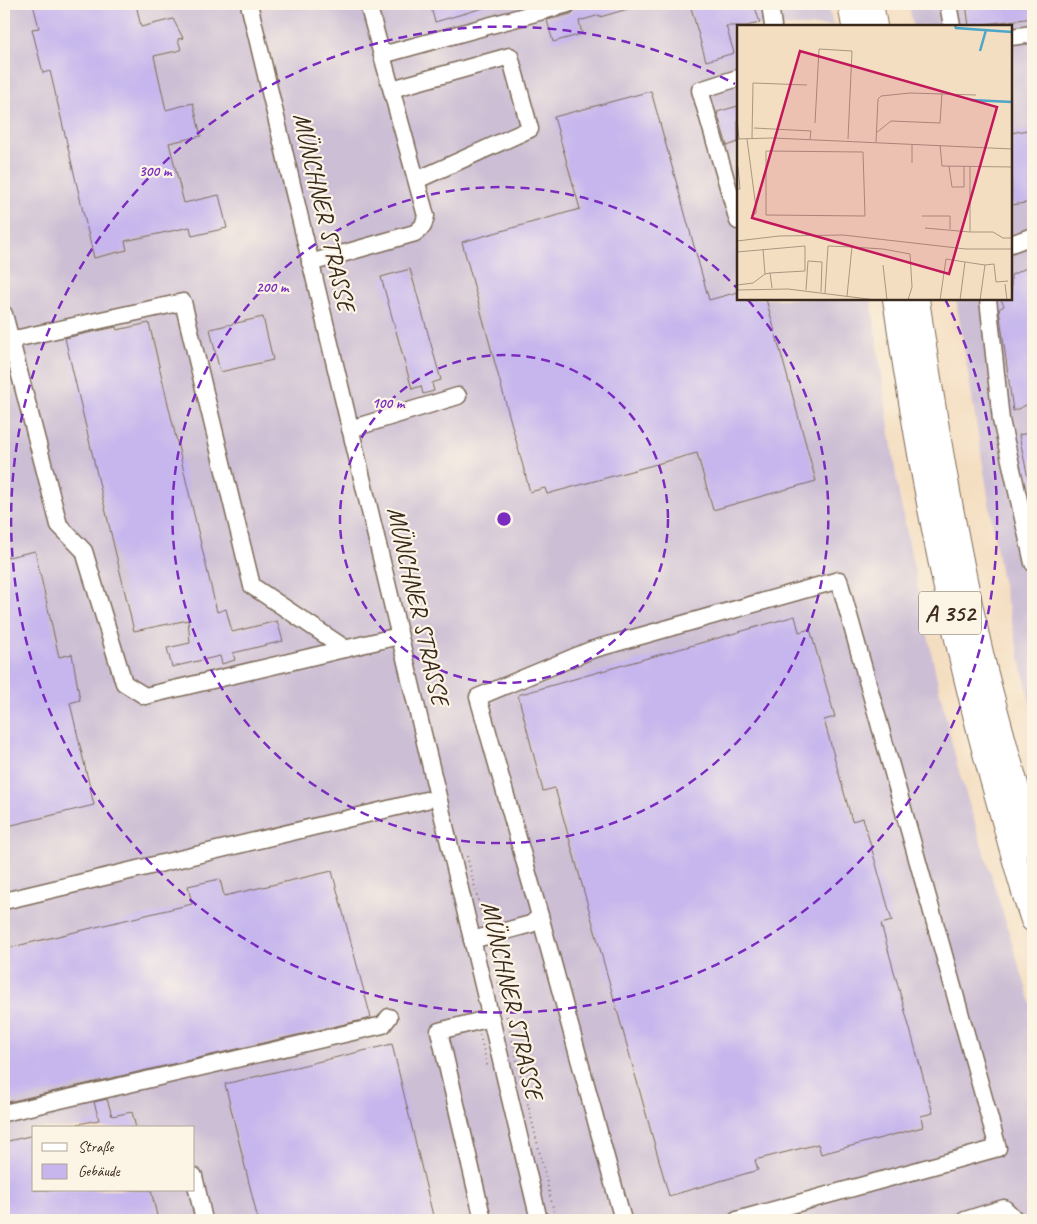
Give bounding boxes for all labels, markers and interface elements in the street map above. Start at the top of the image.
inset map [737,25,1012,300]
street label: MÜNCHNER STRASSE [286,110,363,318]
text: 300 m [139,162,173,181]
text: 200 m [256,278,290,297]
text: 100 m [372,394,406,413]
street label: MÜNCHNER STRASSE [380,504,457,712]
centre of rings [495,510,513,528]
road number: A 352 [919,592,981,634]
street label: MÜNCHNER STRASSE [474,898,551,1106]
legend [32,1126,195,1192]
text: Straße [78,1138,114,1157]
text: Gebäude [78,1162,121,1181]

